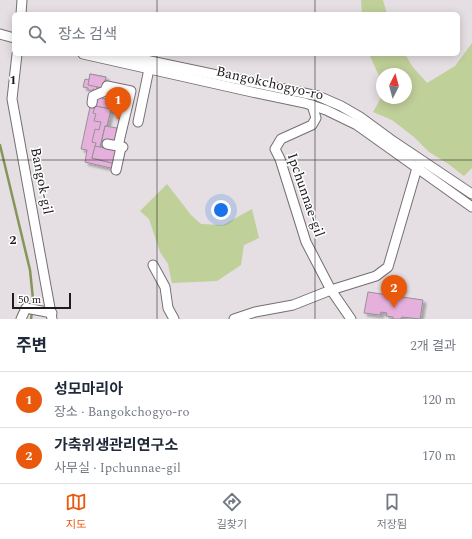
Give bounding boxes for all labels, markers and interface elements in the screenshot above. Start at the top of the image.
search box [12,12,460,56]
icon: search [26,23,48,45]
text: 장소 검색 [58,23,117,46]
street label: Bangokchogyo-ro [214,60,326,106]
north arrow [376,68,412,104]
text: 1 [9,70,17,90]
pin: 1 [105,87,131,120]
street label: Bangok-gil [25,146,59,216]
street label: Ipchunnae-gil [282,150,330,240]
your location [211,200,231,220]
text: 2 [9,230,17,250]
pin: 2 [381,275,407,308]
scale bar [12,291,71,310]
text: 50 m [18,291,41,308]
text: 주변 [16,333,47,359]
text: 2개 결과 [410,336,456,356]
text: 성모마리아 [54,378,123,401]
text: 1 [25,390,33,410]
text: 120 m [422,390,456,410]
text: 장소 · Bangokchogyo-ro [54,402,189,422]
text: 가축위생관리연구소 [54,434,178,457]
text: 2 [25,446,33,466]
text: 170 m [422,446,456,466]
text: 사무실 · Ipchunnae-gil [54,458,181,478]
tab: 지도 [65,491,87,533]
tab: 길찾기 [217,491,247,533]
tab: 저장됨 [377,491,407,533]

